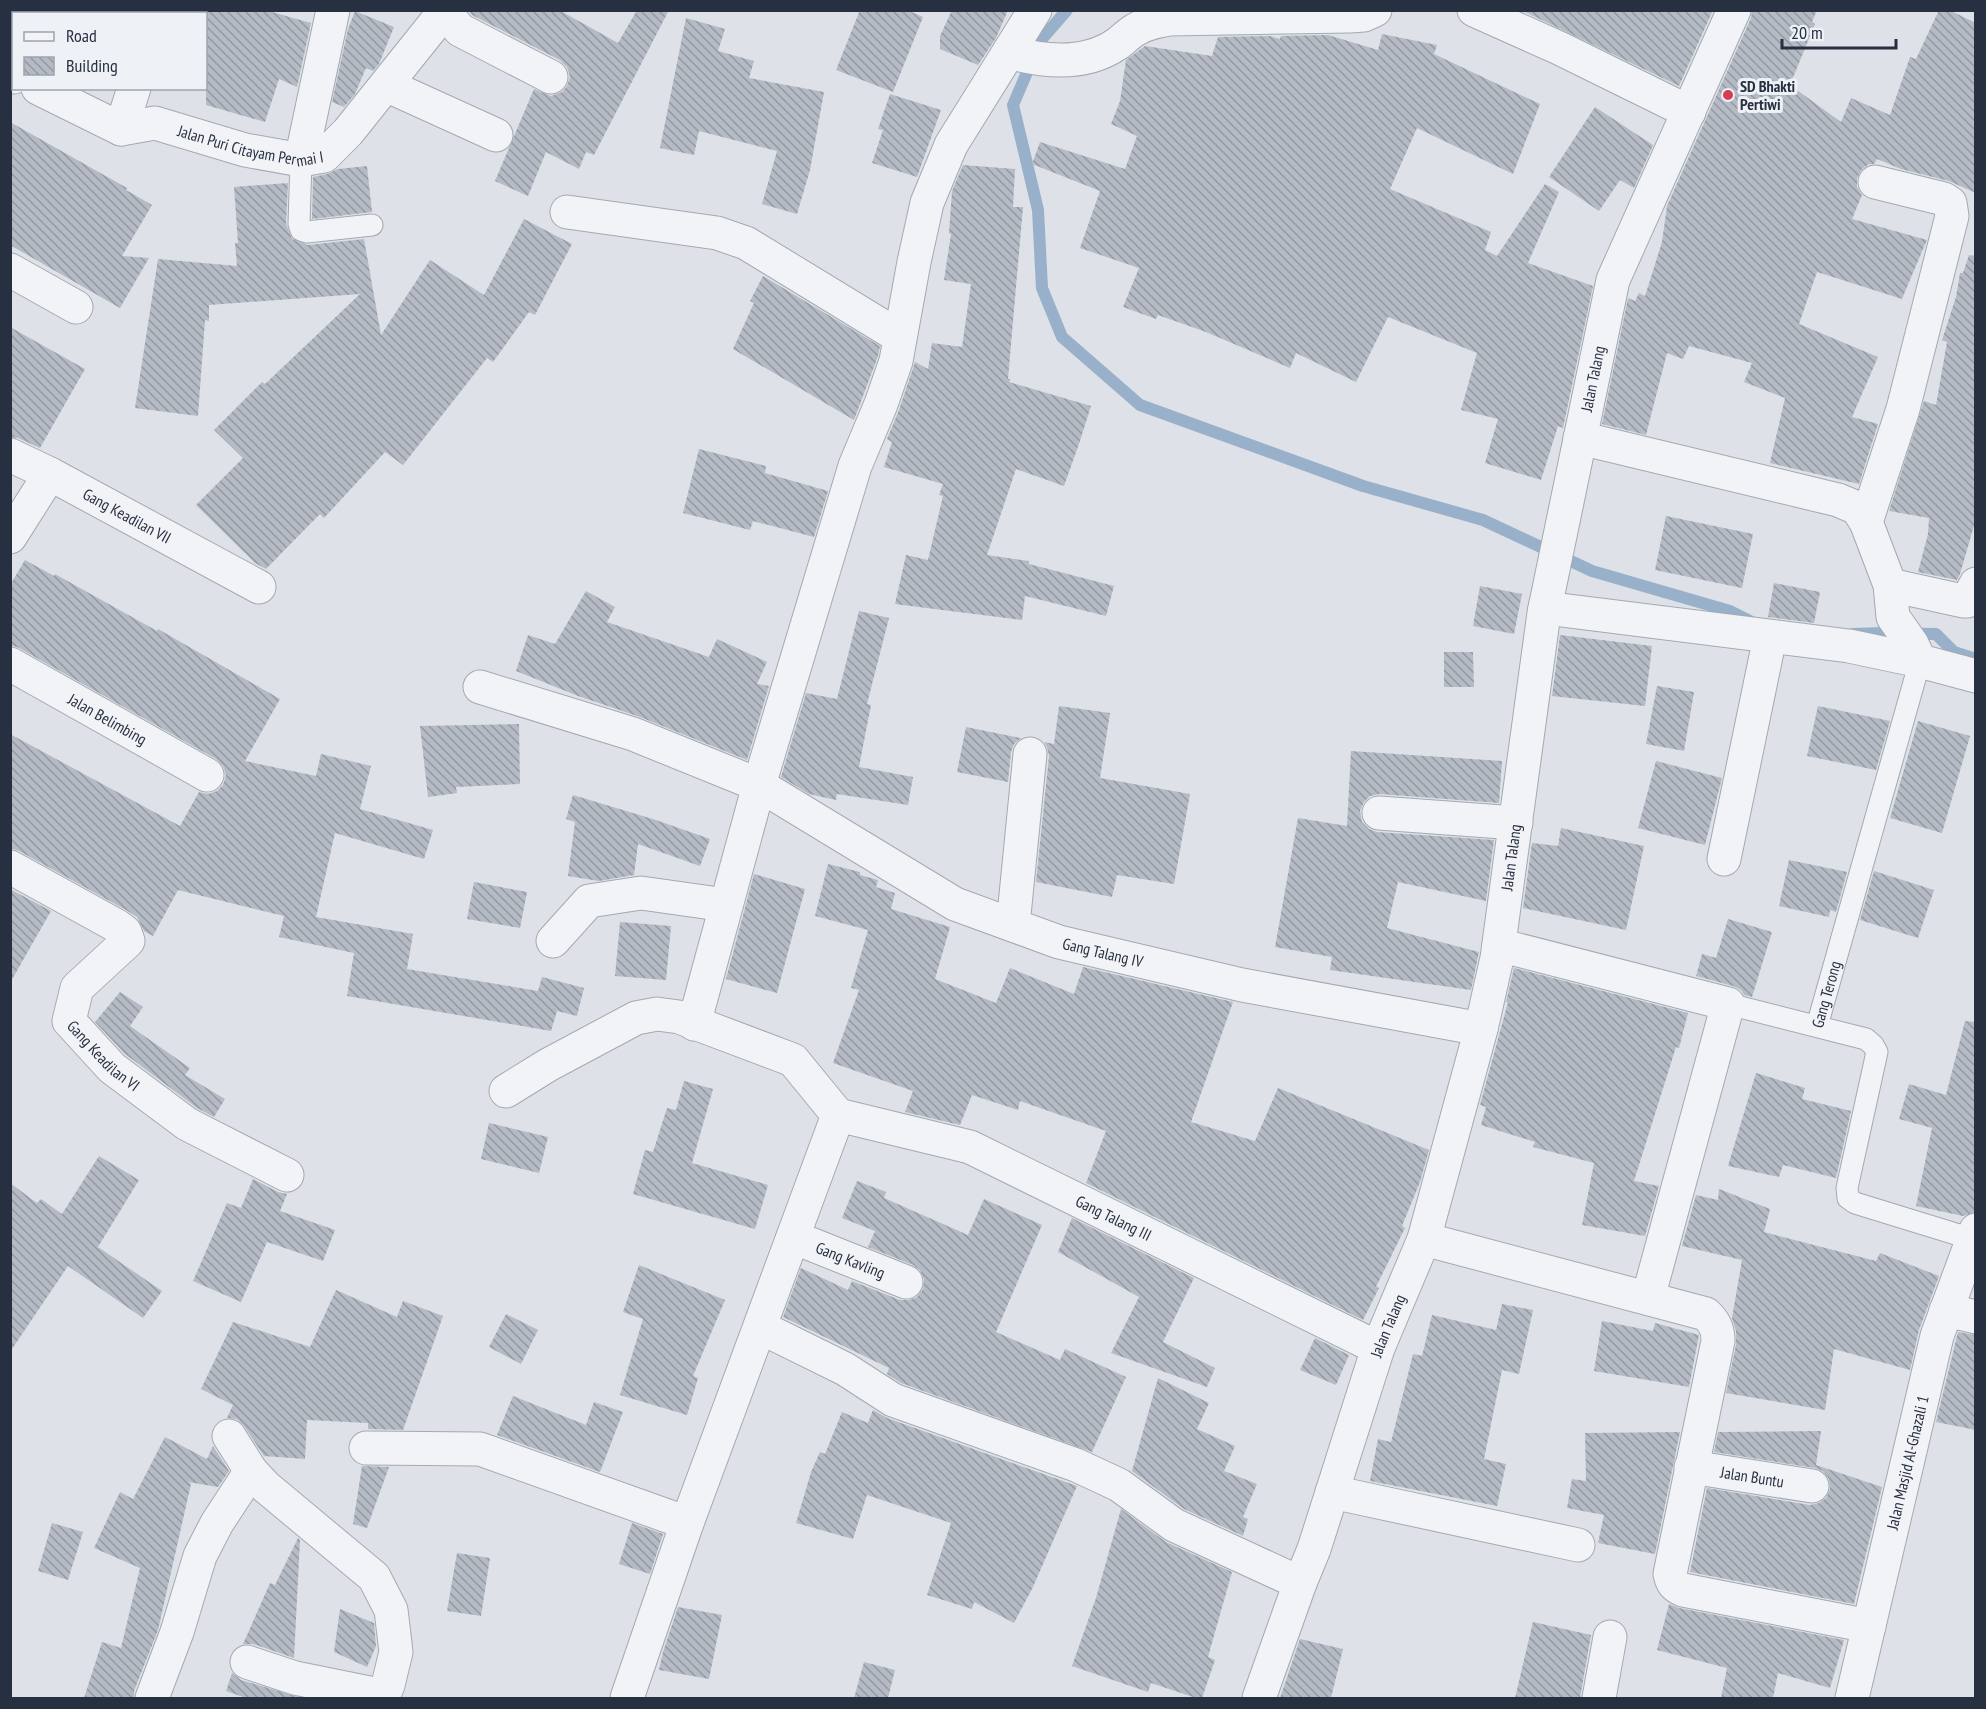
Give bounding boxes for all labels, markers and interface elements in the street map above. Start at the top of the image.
legend [12,12,207,90]
scale bar [1782,12,1896,50]
text: 20 m [1791,21,1823,44]
text: Road [66,24,97,47]
text: Building [66,54,118,77]
place label: SD Bhakti Pertiwi [1740,76,1796,114]
marker: SD Bhakti Pertiwi [1721,88,1735,102]
street label: Jalan Puri Citayam Permai I [175,120,325,171]
street label: Jalan Talang [1576,344,1609,414]
street label: Gang Keadilan VII [80,484,175,548]
street label: Jalan Belimbing [64,688,150,749]
street label: Jalan Talang [1496,823,1525,893]
street label: Gang Talang IV [1061,933,1146,972]
street label: Gang Terong [1807,959,1845,1030]
street label: Gang Keadilan VI [63,1016,144,1095]
street label: Gang Talang III [1072,1191,1155,1245]
street label: Gang Kavling [813,1237,888,1283]
street label: Jalan Talang [1365,1291,1410,1361]
street label: Jalan Masjid Al-Ghazali 1 [1882,1393,1933,1532]
street label: Jalan Buntu [1718,1462,1785,1491]

